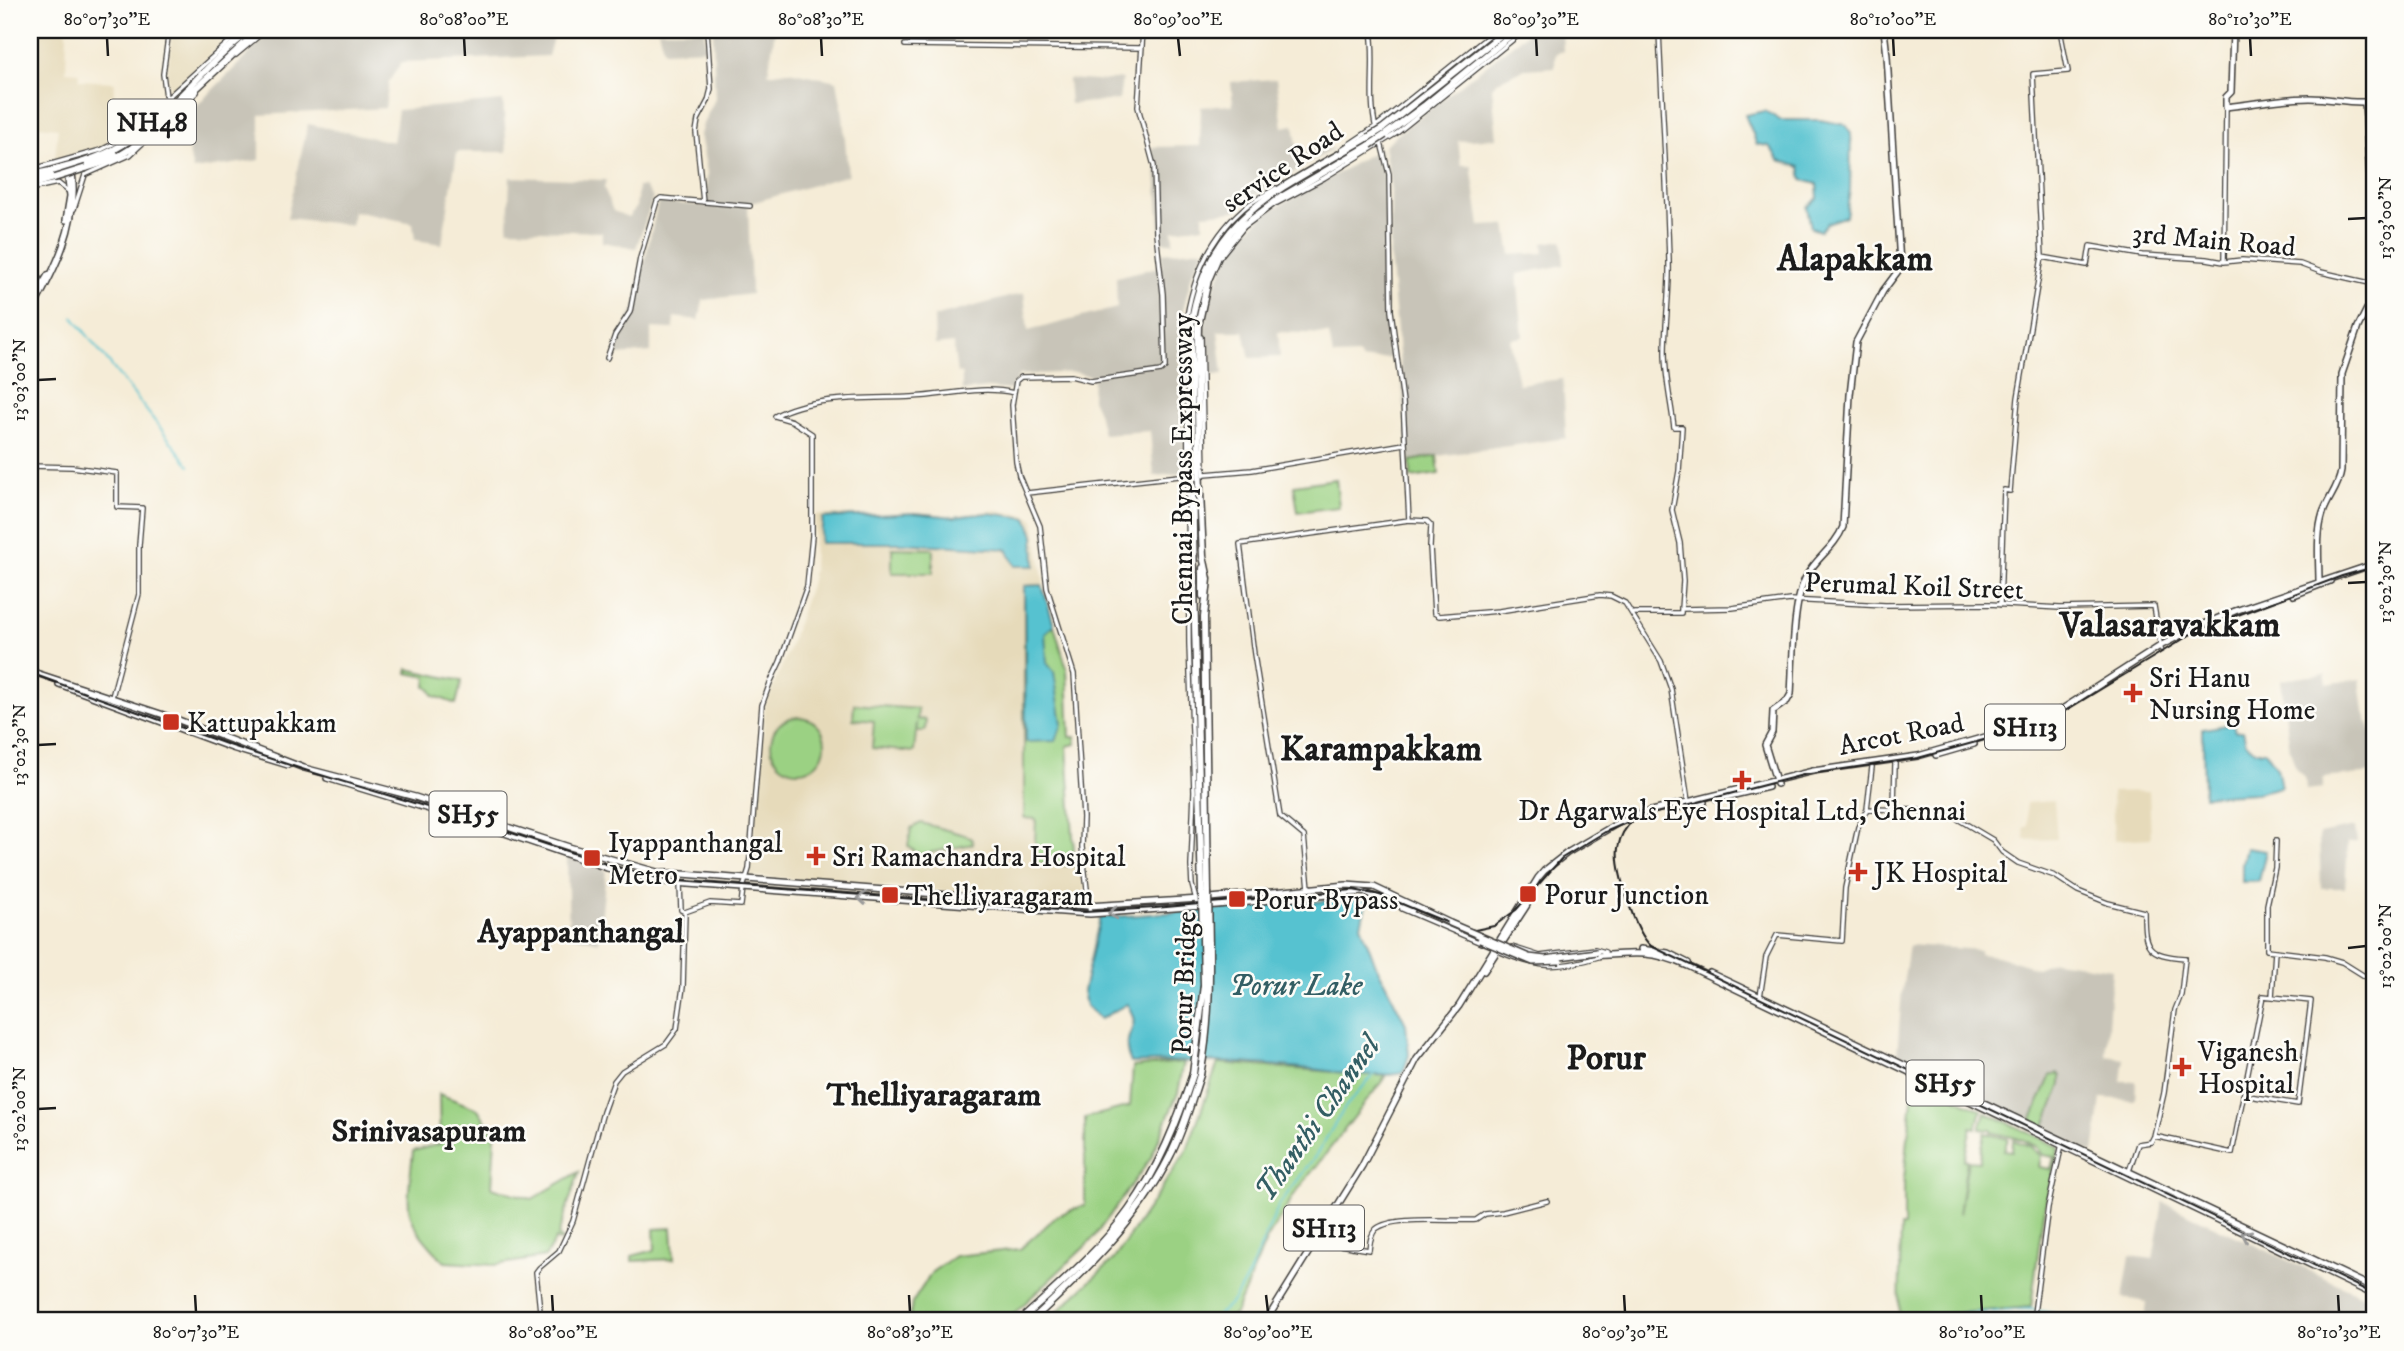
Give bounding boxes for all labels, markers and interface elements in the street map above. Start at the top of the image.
text: 80°07'30"E [64,9,150,31]
text: 80°08'00"E [420,9,509,31]
text: 80°08'30"E [778,9,864,31]
text: 80°09'00"E [1134,9,1223,31]
text: 80°09'30"E [1493,9,1579,31]
text: 80°10'00"E [1850,9,1936,31]
text: 80°10'30"E [2208,9,2292,31]
road number: NH48 [108,99,196,144]
street label: service Road [1215,114,1350,221]
text: 13°03'00"N [2375,176,2397,260]
street label: 3rd Main Road [2131,216,2297,265]
district label: Alapakkam [1776,238,1933,282]
street label: Chennai Bypass Expressway [1166,312,1201,625]
text: 13°03'00"N [9,338,31,422]
text: 13°02'30"N [2375,541,2397,623]
street label: Perumal Koil Street [1804,565,2024,608]
district label: Valasaravakkam [2058,604,2280,648]
place label: Sri Hanu Nursing Home [2149,661,2315,728]
marker: Sri Hanu Nursing Home [2123,683,2143,703]
text: 13°02'30"N [9,704,31,786]
street label: Arcot Road [1836,705,1967,764]
road number: SH113 [1985,705,2065,750]
place label: Kattupakkam [187,706,337,741]
marker: Kattupakkam [161,712,181,732]
district label: Karampakkam [1280,728,1482,772]
marker: Dr Agarwals Eye Hospital Ltd, Chennai [1732,770,1752,790]
road number: SH55 [430,792,506,836]
place label: Dr Agarwals Eye Hospital Ltd, Chennai [1518,794,1966,829]
place label: Iyappanthangal Metro [608,826,783,893]
place label: Sri Ramachandra Hospital [832,840,1126,875]
marker: Sri Ramachandra Hospital [806,846,826,866]
marker: Iyappanthangal Metro [582,848,602,868]
place label: JK Hospital [1871,856,2008,891]
marker: JK Hospital [1848,862,1868,882]
place label: Porur Junction [1544,878,1709,913]
place label: Thelliyaragaram [906,879,1094,914]
place label: Porur Bypass [1253,883,1398,918]
marker: Porur Junction [1518,884,1538,904]
marker: Thelliyaragaram [880,885,900,905]
marker: Porur Bypass [1227,889,1247,909]
one-way arrow [856,891,867,906]
text: 13°02'00"N [2375,903,2397,989]
one-way arrow [1108,905,1119,920]
street label: Porur Bridge [1164,910,1205,1056]
district label: Ayappanthangal [477,913,685,953]
water label: Porur Lake [1230,968,1363,1005]
water label: Thanthi Channel [1248,1026,1391,1209]
place label: Viganesh Hospital [2197,1035,2299,1102]
district label: Porur [1566,1037,1647,1081]
marker: Viganesh Hospital [2172,1057,2192,1077]
road number: SH55 [1906,1060,1983,1106]
text: 13°02'00"N [9,1066,31,1152]
district label: Thelliyaragaram [826,1076,1041,1116]
district label: Srinivasapuram [332,1112,526,1152]
road number: SH113 [1284,1205,1364,1250]
one-way arrow [2241,1230,2253,1244]
text: 80°07'30"E [153,1322,239,1344]
text: 80°08'00"E [509,1322,598,1344]
text: 80°08'30"E [867,1322,953,1344]
text: 80°09'00"E [1224,1322,1313,1344]
text: 80°09'30"E [1582,1322,1668,1344]
text: 80°10'00"E [1939,1322,2025,1344]
text: 80°10'30"E [2297,1322,2381,1344]

